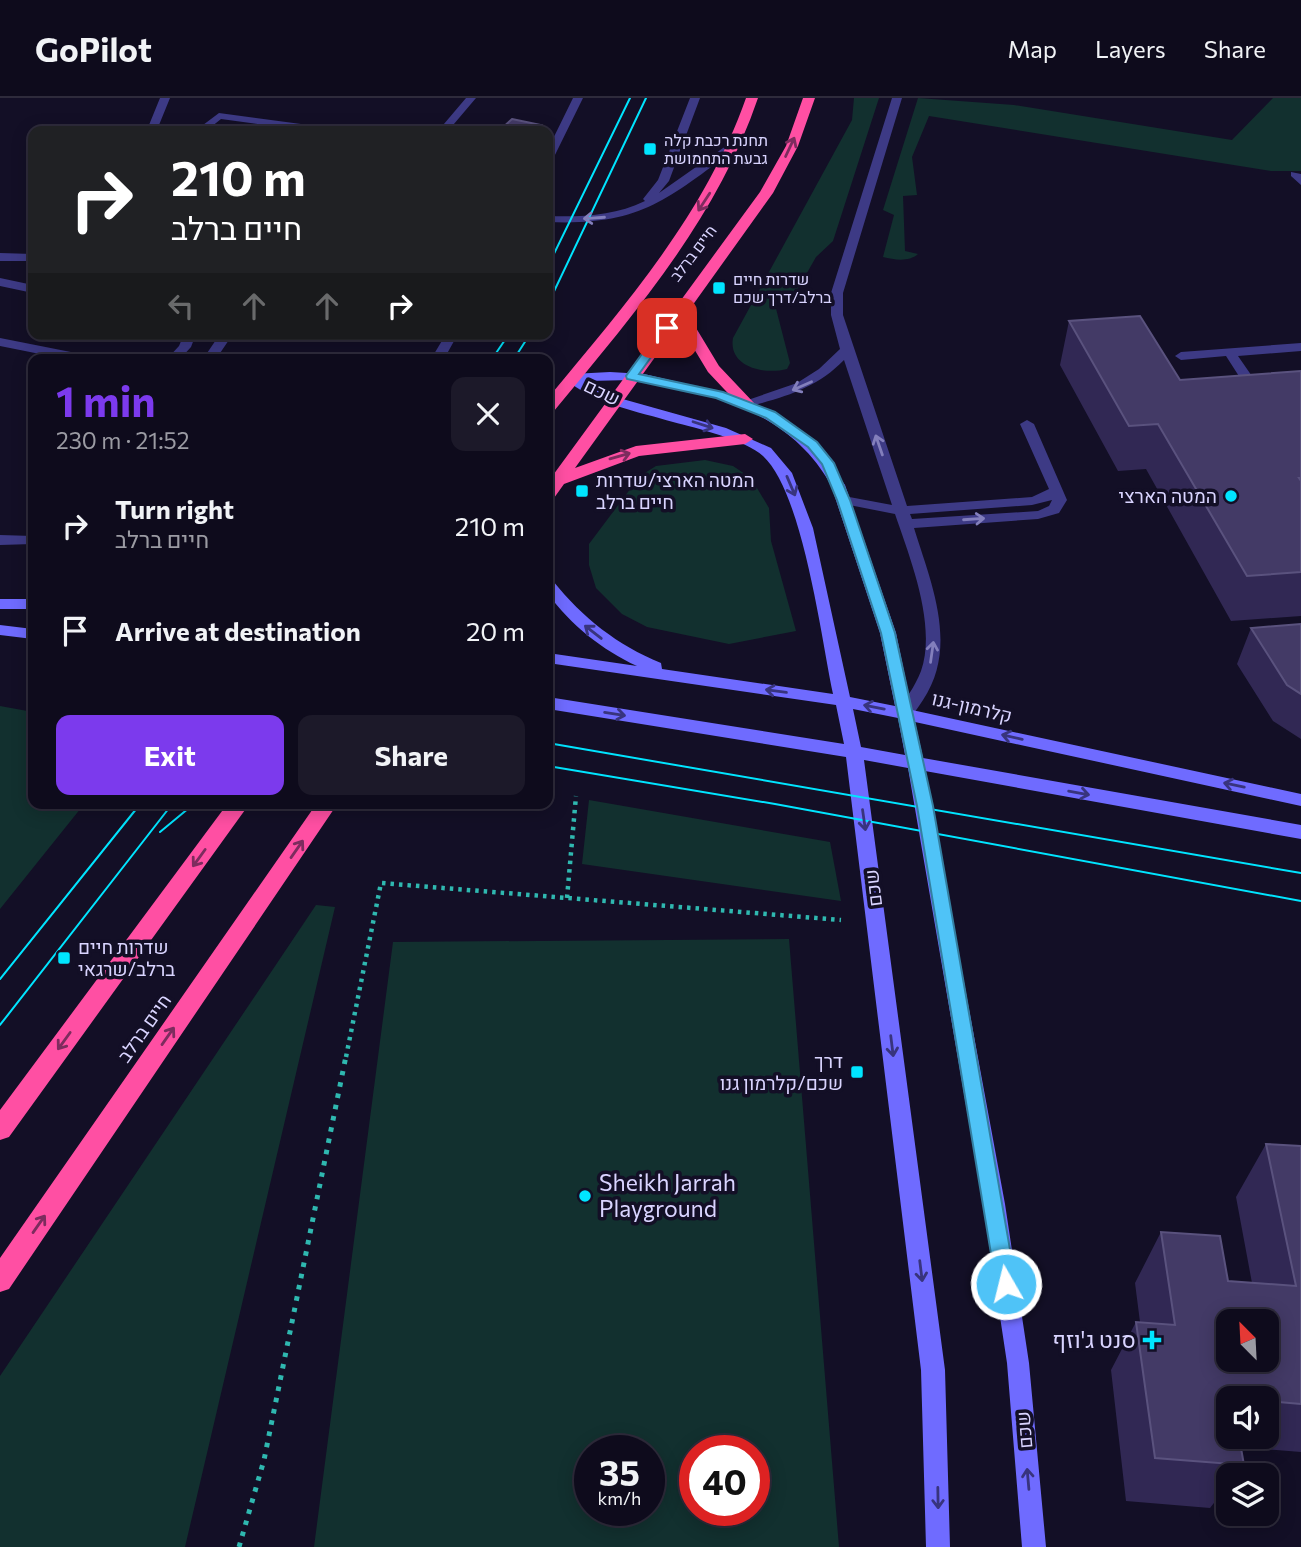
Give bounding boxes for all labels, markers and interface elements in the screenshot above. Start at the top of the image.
text: GoPilot [35,28,152,69]
text: Map [1008,34,1057,63]
text: Layers [1095,34,1166,63]
text: Share [1204,34,1266,63]
place label: תחנת רכבת קלה גבעת התחמושת [664,130,768,167]
one-way arrow [784,137,797,158]
marker: תחנת רכבת קלה גבעת התחמושת [642,141,658,157]
text: 210 m [171,146,306,206]
icon: right [56,154,147,245]
one-way arrow [697,192,711,212]
text: חיים ברלב [171,207,302,247]
one-way arrow [583,212,606,225]
street label: חיים ברלב [665,221,720,285]
place label: שדרות חיים ברלב/דרך שכם [733,269,832,306]
marker: שדרות חיים ברלב/דרך שכם [711,280,727,296]
icon: left [162,287,200,325]
icon: ahead [235,287,273,325]
icon: ahead [308,287,346,325]
icon: right [381,287,419,325]
pin [637,298,697,358]
icon: arrive [648,309,686,347]
street label: שכם [580,373,624,410]
text: 1 min [56,374,156,426]
button: close [451,377,525,451]
one-way arrow [792,380,813,393]
one-way arrow [692,420,714,432]
text: 230 m · 21:52 [56,426,190,454]
one-way arrow [872,434,885,456]
one-way arrow [609,448,631,461]
place label: המטה הארצי/שדרות חיים ברלב [596,468,755,513]
one-way arrow [785,475,798,496]
marker: המטה הארצי/שדרות חיים ברלב [574,483,590,499]
place label: המטה הארצי [1118,484,1217,507]
marker: המטה הארצי [1223,488,1239,504]
text: Turn right [115,493,234,524]
icon: right [56,507,94,545]
text: 210 m [455,510,525,541]
one-way arrow [962,512,985,525]
text: חיים ברלב [115,525,209,553]
icon: arrive [56,612,94,650]
text: Arrive at destination [115,615,361,646]
text: 20 m [466,615,525,646]
one-way arrow [584,625,602,640]
one-way arrow [926,641,939,663]
one-way arrow [765,684,788,697]
street label: קלרמון-גנו [930,686,1015,727]
one-way arrow [863,700,886,713]
one-way arrow [603,708,626,721]
button: Exit [56,715,284,795]
button: Share [298,715,525,795]
one-way arrow [1001,730,1024,744]
one-way arrow [1223,778,1246,792]
one-way arrow [1067,787,1090,800]
one-way arrow [857,808,870,831]
one-way arrow [290,840,304,859]
one-way arrow [192,848,207,867]
street label: שכם [859,868,886,908]
place label: שדרות חיים ברלב/שרגאי [78,935,175,980]
marker: שדרות חיים ברלב/שרגאי [56,950,72,966]
street label: חיים ברלב [112,989,175,1066]
one-way arrow [161,1027,175,1047]
one-way arrow [57,1031,72,1050]
one-way arrow [886,1034,899,1056]
place label: דרך שכם/קלרמון גנו [720,1049,843,1094]
marker: דרך שכם/קלרמון גנו [849,1064,865,1080]
place label: Sheikh Jarrah Playground [599,1168,736,1222]
marker: Sheikh Jarrah Playground [577,1188,593,1204]
one-way arrow [32,1215,46,1234]
position arrow [969,1247,1043,1321]
one-way arrow [914,1259,927,1282]
north arrow [1216,1309,1279,1372]
map controls [1216,1309,1279,1526]
place label: סנט ג'וזף [1052,1325,1136,1353]
marker: סנט ג'וזף [1142,1330,1162,1350]
button: sound [1216,1386,1279,1449]
street label: שכם [1010,1410,1037,1450]
speed limit sign: 40 [679,1435,770,1526]
text: 35 [599,1450,640,1493]
button: layers [1216,1463,1279,1526]
one-way arrow [1021,1468,1034,1491]
one-way arrow [932,1486,945,1509]
text: km/h [598,1487,641,1509]

